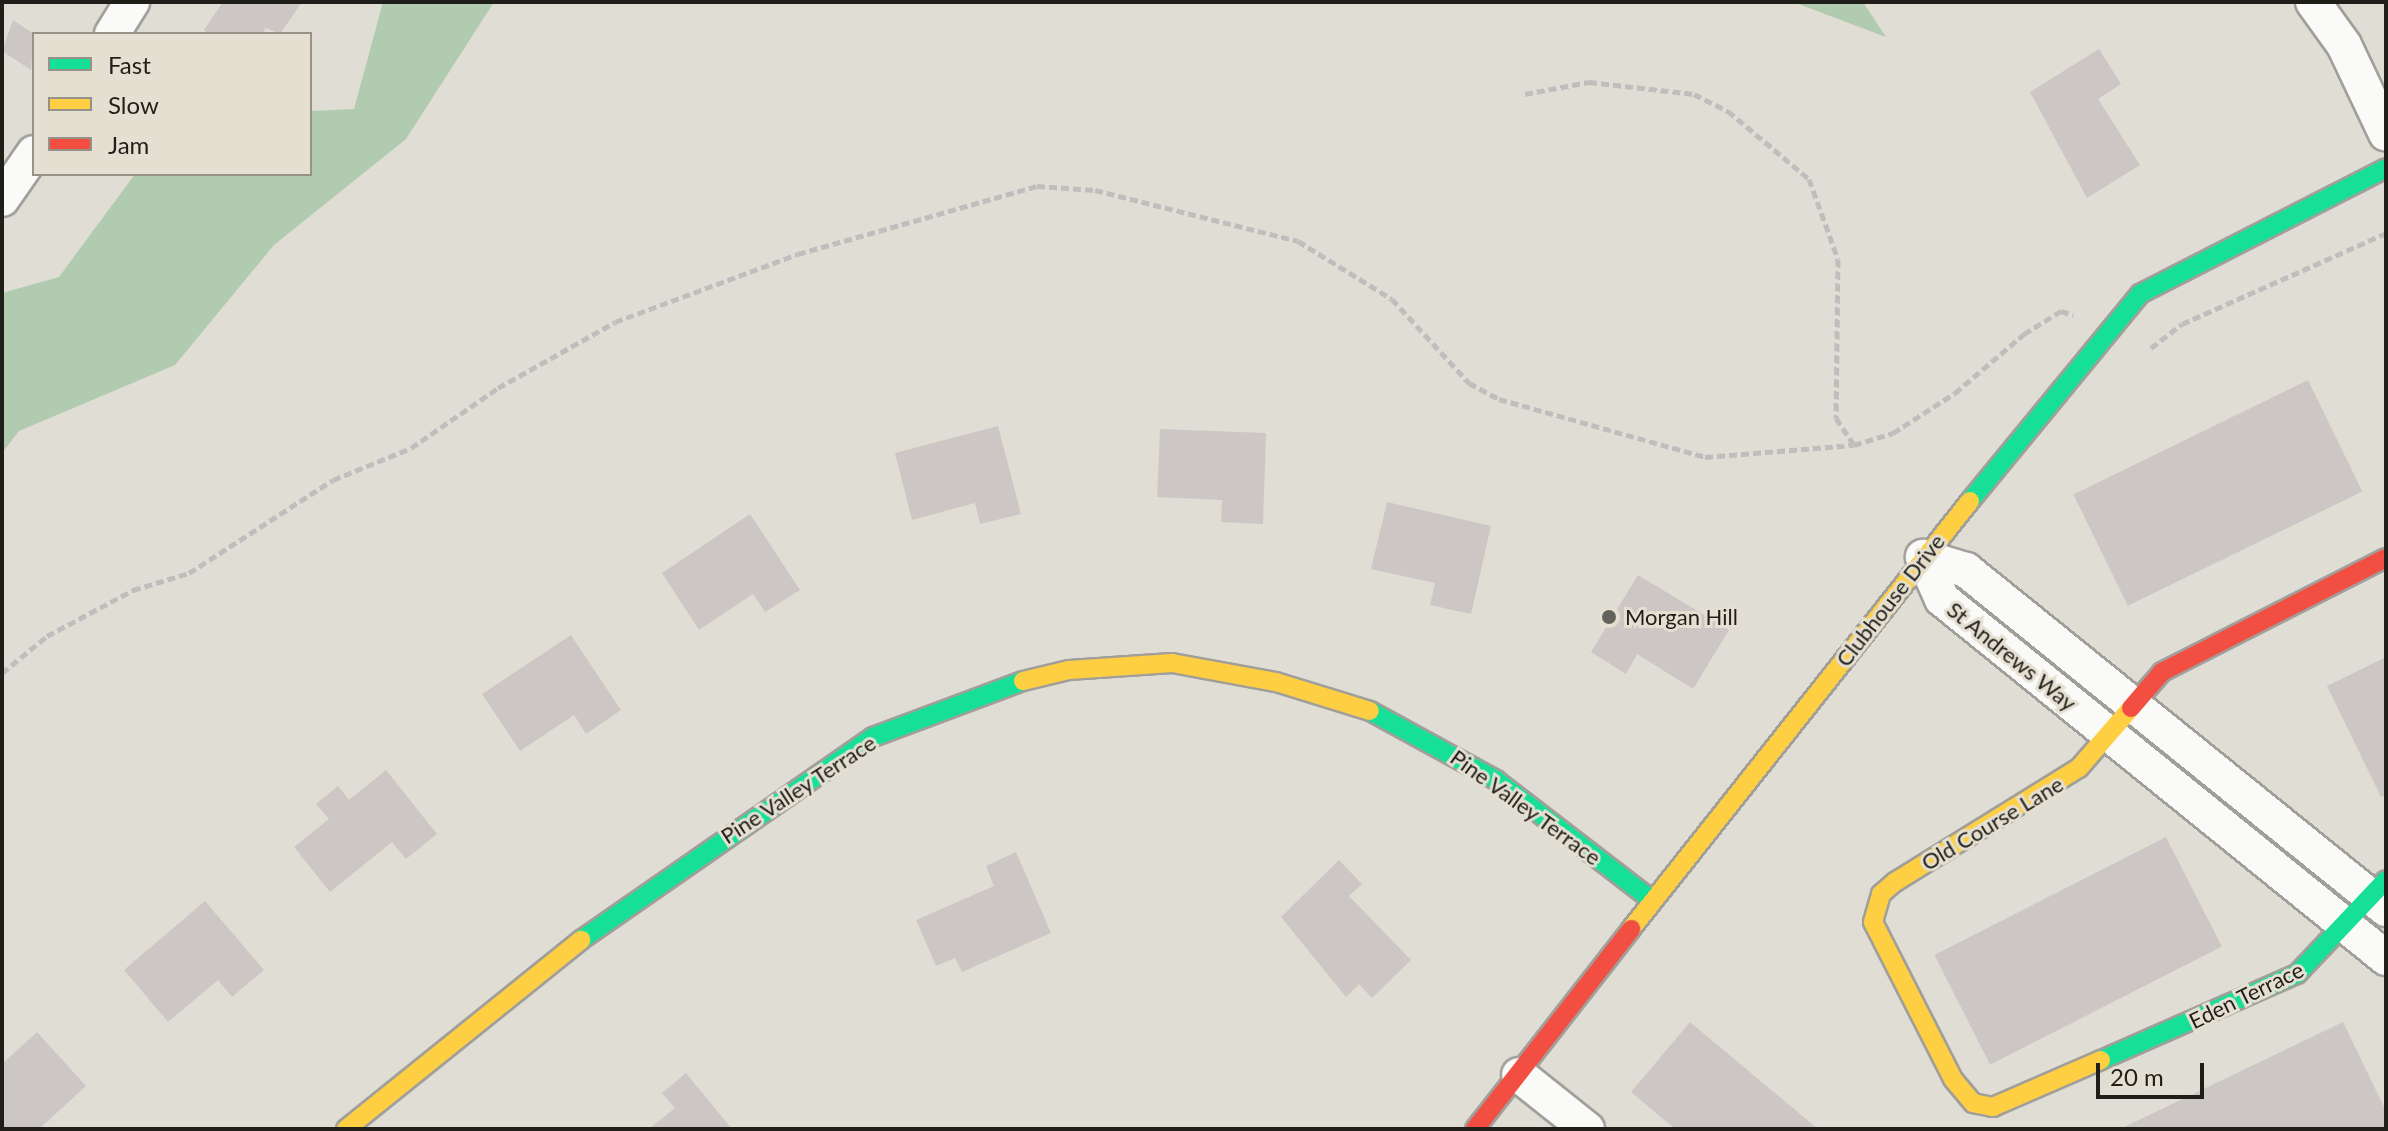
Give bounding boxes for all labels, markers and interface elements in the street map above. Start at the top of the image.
legend [32,32,312,176]
text: Fast [108,50,151,79]
text: Slow [108,90,159,119]
text: Jam [108,130,149,159]
street label: Clubhouse Drive [1830,529,1950,671]
street label: St Andrews Way [1942,596,2082,716]
place label: Morgan Hill [1625,604,1738,630]
marker: Morgan Hill [1600,608,1618,626]
street label: Pine Valley Terrace [715,729,881,849]
street label: Pine Valley Terrace [1445,743,1607,871]
street label: Old Course Lane [1916,770,2068,876]
street label: Eden Terrace [2184,956,2308,1034]
scale bar [2100,1047,2208,1097]
text: 20 m [2110,1062,2164,1091]

